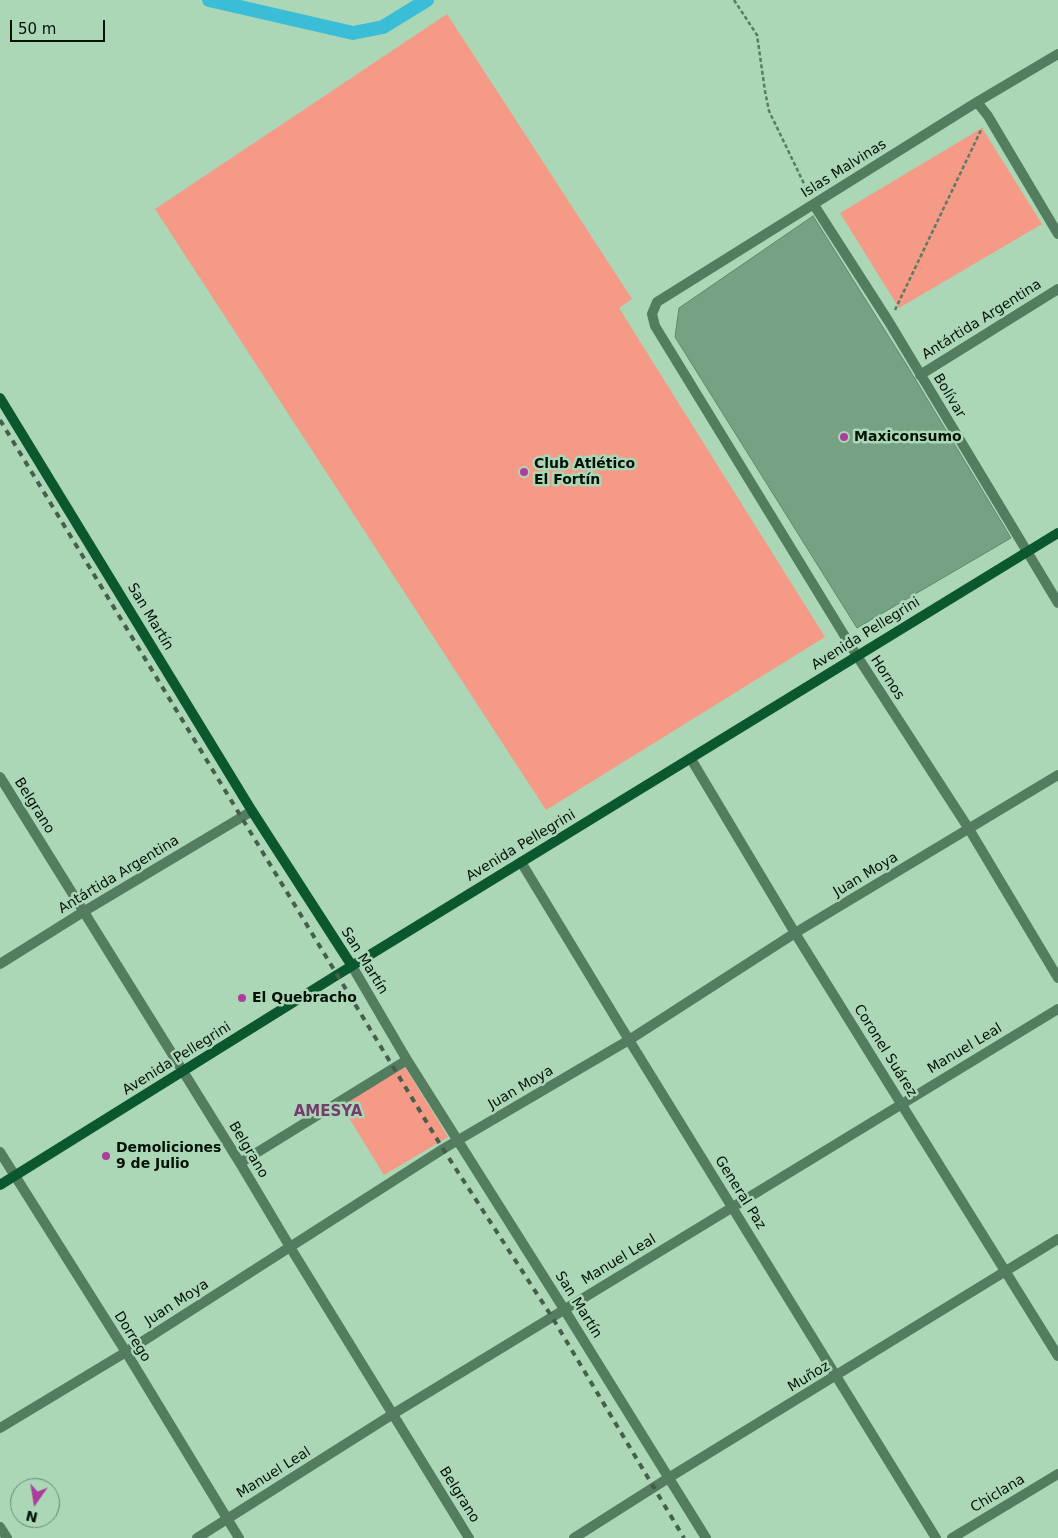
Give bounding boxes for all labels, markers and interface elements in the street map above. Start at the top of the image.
scale bar [12,10,108,42]
text: 50 m [18,20,56,38]
street label: Islas Malvinas [798,136,890,202]
street label: Antártida Argentina [919,276,1045,364]
street label: Bolívar [929,371,969,421]
place label: Maxiconsumo [854,429,962,445]
marker: Maxiconsumo [838,431,850,443]
place label: Club Atlético El Fortín [534,456,635,488]
marker: Club Atlético El Fortín [518,466,530,478]
street label: San Martín [123,580,177,654]
street label: Avenida Pellegrini [809,594,923,674]
street label: Hornos [867,653,907,703]
street label: Belgrano [10,775,58,837]
street label: Avenida Pellegrini [463,807,579,885]
street label: Antártida Argentina [56,832,182,918]
street label: Juan Moya [831,849,901,901]
street label: San Martín [337,925,391,997]
place label: El Quebracho [252,990,357,1006]
marker: El Quebracho [236,992,248,1004]
street label: Coronel Suárez [850,1002,920,1100]
street label: Avenida Pellegrini [120,1019,234,1099]
street label: Manuel Leal [925,1020,1005,1078]
street label: Juan Moya [485,1063,557,1113]
district label: AMESYA [294,1103,362,1121]
street label: Belgrano [225,1119,271,1181]
place label: Demoliciones 9 de Julio [116,1140,221,1172]
marker: Demoliciones 9 de Julio [100,1150,112,1162]
street label: General Paz [711,1153,769,1233]
street label: Manuel Leal [579,1231,659,1289]
street label: San Martín [551,1269,605,1341]
street label: Juan Moya [142,1276,212,1330]
street label: Dorrego [110,1309,154,1365]
street label: Muñoz [785,1358,833,1396]
street label: Manuel Leal [234,1444,314,1502]
street label: Belgrano [435,1464,483,1526]
street label: Chiclana [968,1471,1028,1517]
north arrow [10,1478,60,1528]
text: N [24,1508,39,1526]

